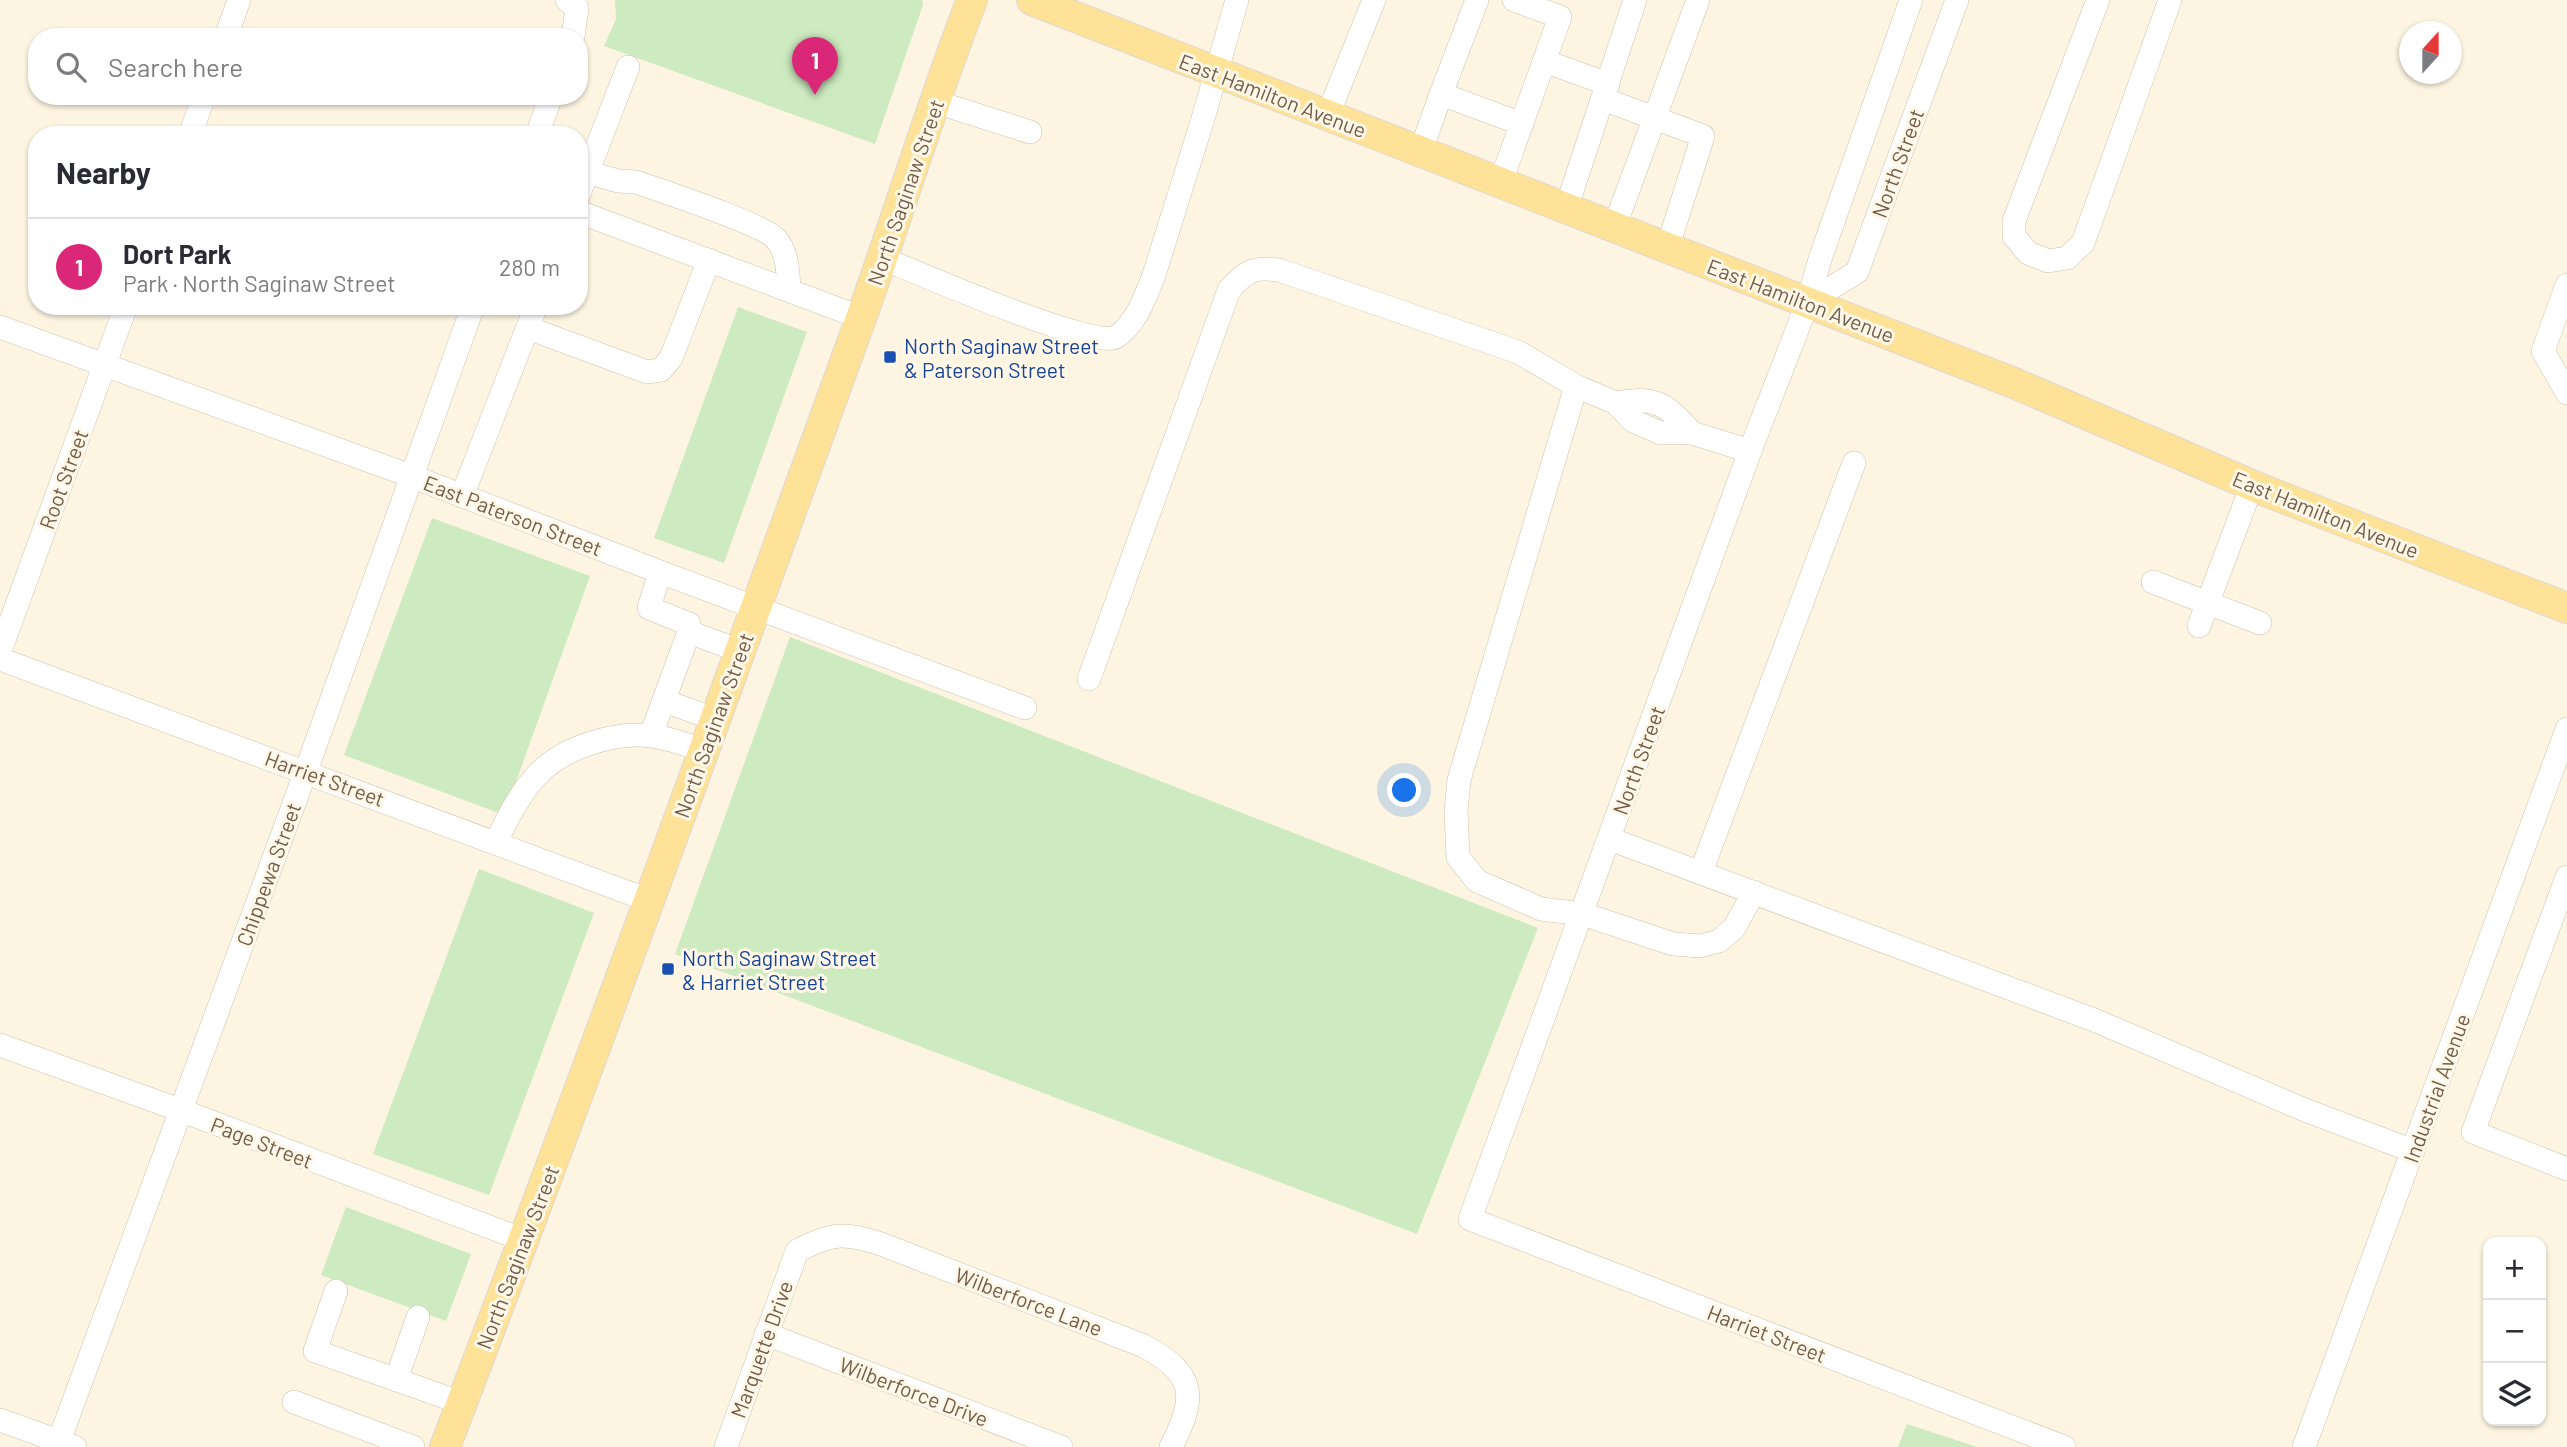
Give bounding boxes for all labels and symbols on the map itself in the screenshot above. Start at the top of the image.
north arrow [2399,21,2462,84]
pin: 1 [792,37,838,95]
street label: East Hamilton Avenue [1176,48,1370,142]
street label: North Saginaw Street [861,96,949,288]
street label: North Street [1866,105,1928,221]
street label: East Hamilton Avenue [1704,253,1898,347]
place label: North Saginaw Street & Paterson Street [904,333,1099,382]
marker: North Saginaw Street & Paterson Street [882,349,898,365]
street label: Root Street [33,426,93,532]
street label: East Hamilton Avenue [2229,465,2423,563]
street label: East Paterson Street [420,469,606,561]
street label: North Saginaw Street [668,629,758,821]
street label: North Street [1607,702,1669,818]
street label: Harriet Street [262,745,388,811]
your location [1387,773,1421,807]
street label: Chippewa Street [231,799,305,949]
place label: North Saginaw Street & Harriet Street [682,945,877,994]
marker: North Saginaw Street & Harriet Street [660,961,676,977]
street label: Industrial Avenue [2397,1010,2475,1166]
street label: Page Street [208,1111,316,1173]
street label: North Saginaw Street [470,1162,564,1352]
street label: Wilberforce Lane [952,1261,1106,1341]
street label: Marquette Drive [725,1277,797,1421]
street label: Harriet Street [1704,1299,1830,1367]
street label: Wilberforce Drive [836,1351,992,1431]

